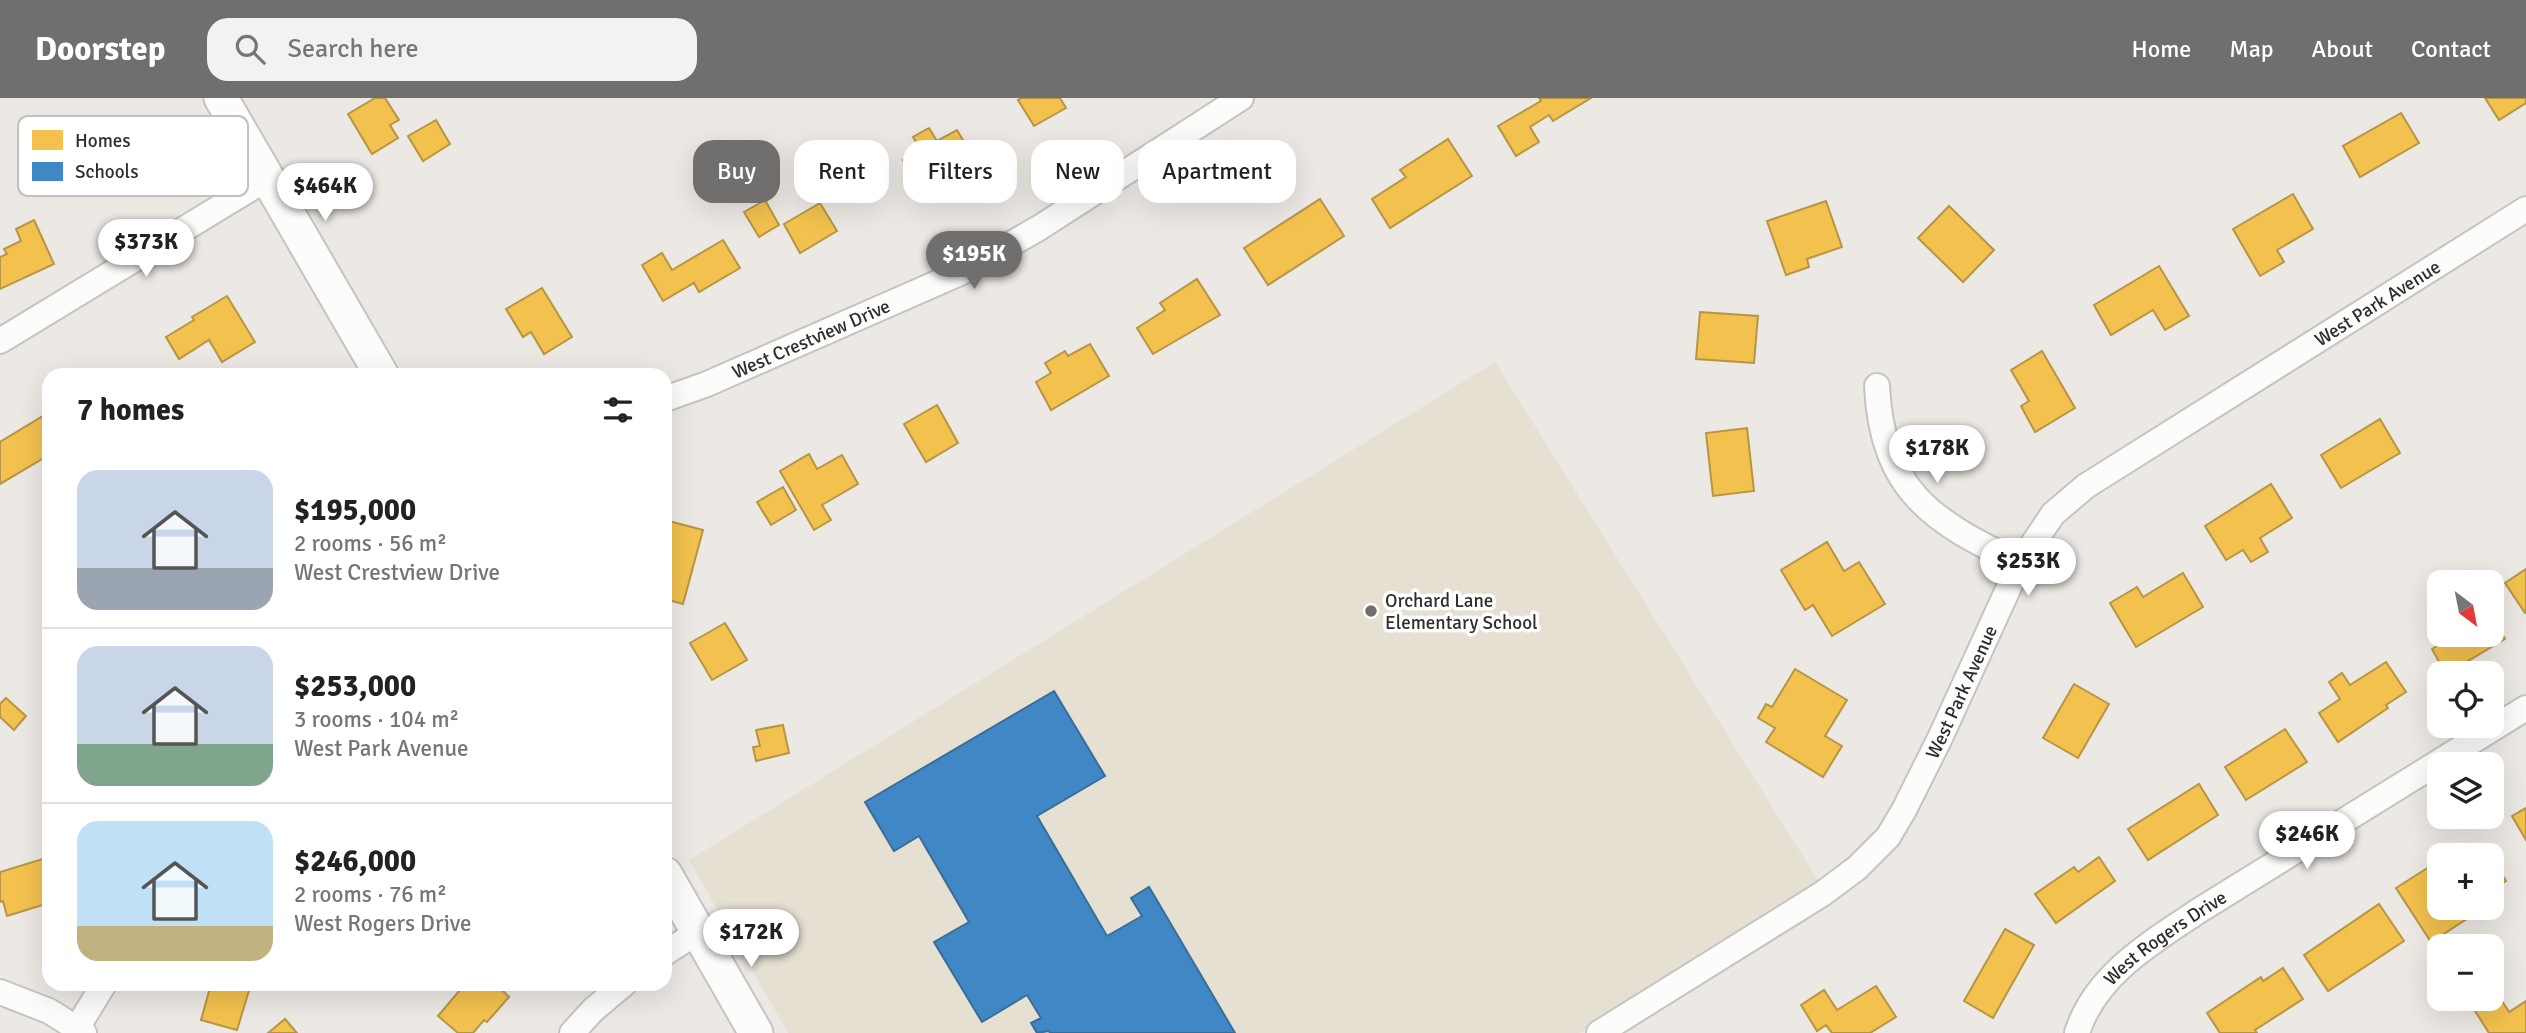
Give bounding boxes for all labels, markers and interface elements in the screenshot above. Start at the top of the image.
search box [207,18,697,81]
text: Doorstep [35,29,165,70]
icon: search [231,30,269,68]
text: Search here [287,33,419,65]
text: Home [2131,34,2191,64]
text: Map [2229,34,2274,64]
text: About [2312,34,2373,64]
text: Contact [2411,34,2491,64]
legend [18,116,248,196]
text: Homes [75,129,131,153]
chip: Buy [693,140,780,203]
chip: Rent [794,140,889,203]
chip: Filters [903,140,1017,203]
chip: New [1031,140,1124,203]
chip: Apartment [1138,140,1296,203]
text: Schools [75,160,139,184]
pin: $464K [276,164,374,223]
text: $464K [293,171,357,200]
pin: $373K [97,220,195,279]
text: $373K [114,227,178,256]
pin: $195K [925,232,1023,291]
text: $195K [942,239,1006,268]
street label: West Park Avenue [2310,255,2445,352]
street label: West Crestview Drive [728,294,894,385]
icon: filters [599,391,637,429]
text: 7 homes [77,392,184,429]
pin: $178K [1888,426,1986,485]
text: $178K [1905,433,1969,462]
text: $195,000 [294,492,416,529]
icon: home [133,498,217,582]
text: 2 rooms · 56 m² [294,529,447,558]
pin: $253K [1979,538,2077,598]
text: $253K [1996,546,2060,575]
text: West Crestview Drive [294,558,500,587]
north arrow [2427,570,2504,648]
map controls [2427,570,2504,1011]
place label: Orchard Lane Elementary School [1385,589,1538,635]
marker: Orchard Lane Elementary School [1363,603,1379,619]
street label: West Park Avenue [1921,622,2003,763]
button: locate [2427,661,2504,738]
text: $253,000 [294,668,416,705]
icon: home [133,674,217,758]
text: 3 rooms · 104 m² [294,705,459,734]
text: West Park Avenue [294,734,469,763]
button: layers [2427,752,2504,829]
pin: $246K [2258,812,2356,871]
text: $246K [2275,819,2339,848]
text: $246,000 [294,843,416,880]
button: + [2427,843,2504,920]
icon: home [133,849,217,933]
text: 2 rooms · 76 m² [294,880,447,909]
street label: West Rogers Drive [2099,886,2231,991]
text: West Rogers Drive [294,909,471,938]
pin: $172K [702,910,800,969]
text: $172K [719,917,783,946]
button: − [2427,934,2504,1011]

